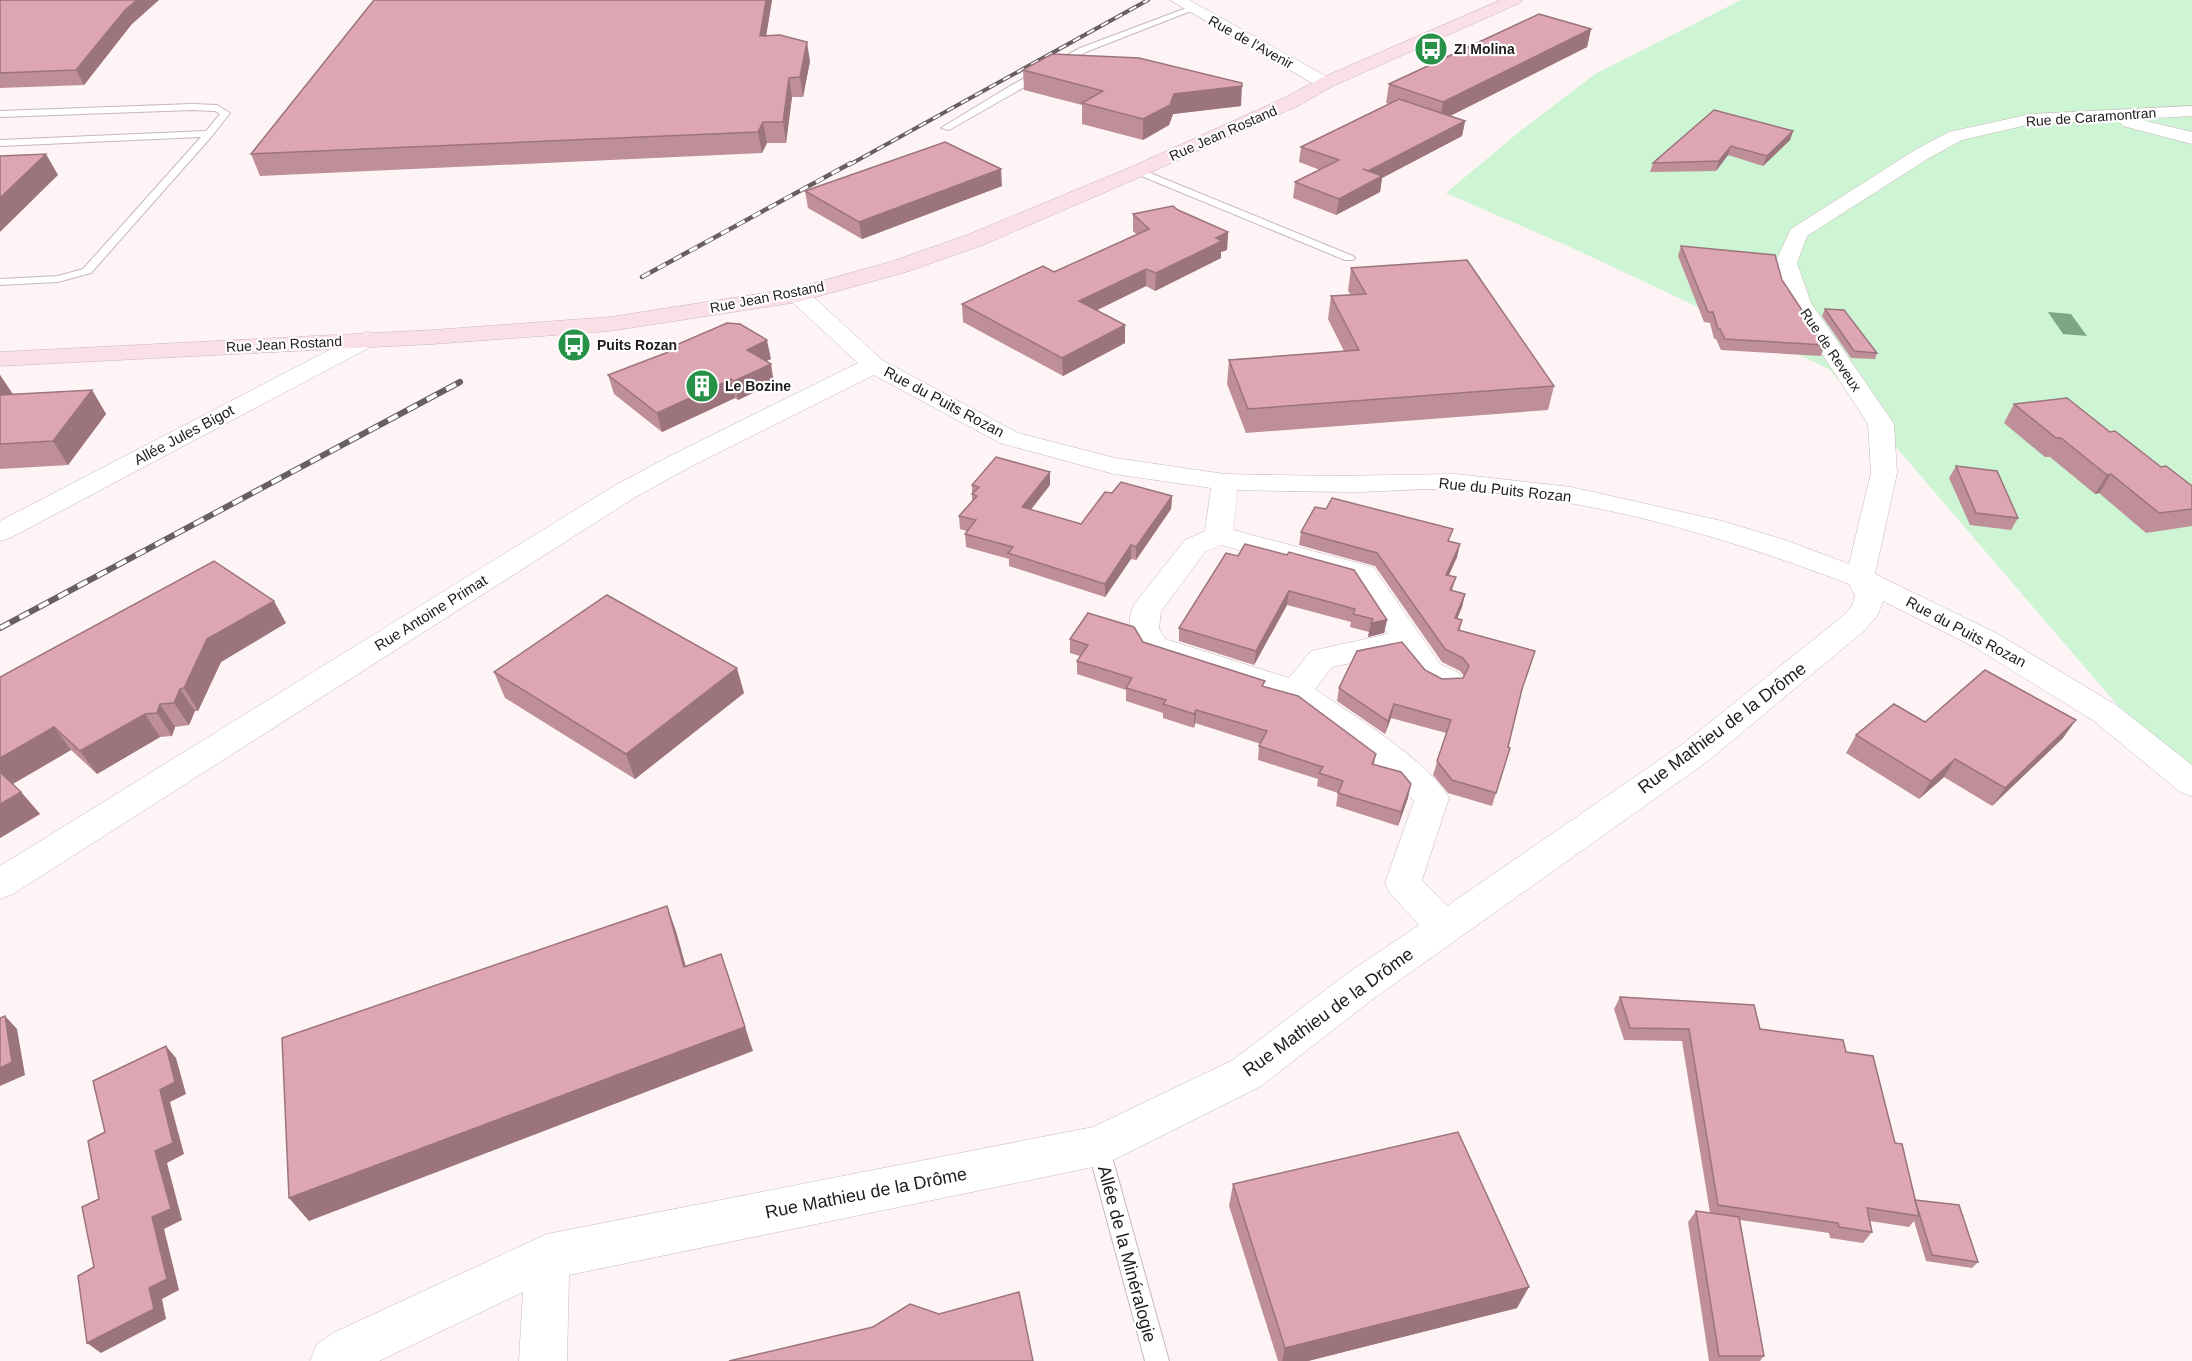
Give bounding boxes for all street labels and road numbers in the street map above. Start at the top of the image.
street label: Rue de l'Avenir [1206,12,1296,72]
street label: Rue Jean Rostand [1167,102,1279,164]
street label: Rue de Caramontran [2025,104,2157,130]
street label: Rue Jean Rostand [709,278,825,316]
street label: Rue de Reveux [1797,306,1865,394]
street label: Rue Jean Rostand [226,333,342,355]
street label: Rue du Puits Rozan [881,363,1007,440]
street label: Allée Jules Bigot [131,401,237,468]
street label: Rue du Puits Rozan [1438,474,1572,505]
street label: Rue Antoine Primat [371,571,491,654]
street label: Rue du Puits Rozan [1903,593,2029,670]
street label: Rue Mathieu de la Drôme [1634,658,1810,798]
street label: Rue Mathieu de la Drôme [1239,944,1417,1080]
street label: Allée de la Minéralogie [1094,1163,1160,1345]
street label: Rue Mathieu de la Drôme [763,1164,969,1222]

